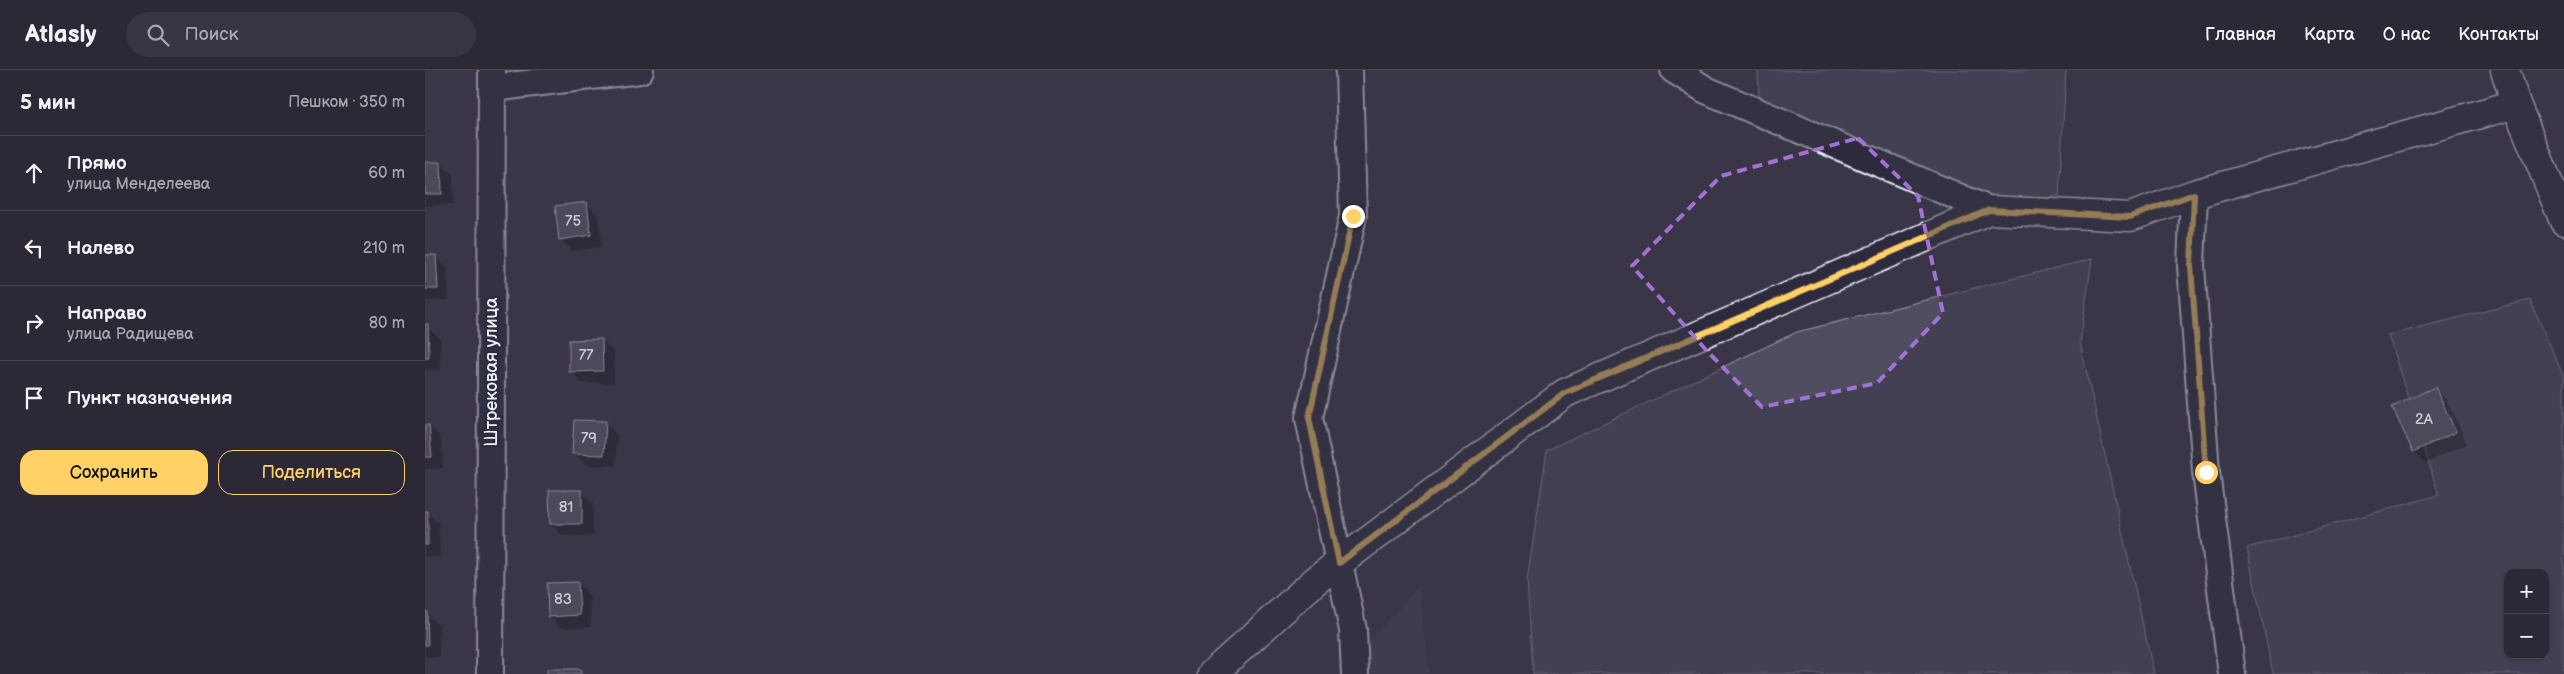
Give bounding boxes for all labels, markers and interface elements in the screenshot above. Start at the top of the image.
search box [126,12,476,57]
text: Atlasly [25,20,96,49]
icon: search [144,21,172,49]
text: Поиск [184,23,239,46]
text: Главная [2205,24,2276,45]
text: Карта [2304,24,2355,45]
text: О нас [2383,24,2430,45]
text: Контакты [2458,24,2539,45]
text: 5 мин [20,90,76,115]
text: Пешком · 350 m [288,93,405,112]
text: Прямо [67,152,127,175]
icon: ahead [20,159,48,187]
text: 60 m [368,164,405,183]
text: улица Менделеева [67,175,210,194]
route end [1342,205,1365,228]
house number: 75 [565,212,581,231]
icon: left [20,234,48,262]
text: Налево [67,237,134,260]
text: 210 m [363,239,405,258]
street label: Штрековая улица [481,297,502,447]
text: Направо [67,302,147,325]
icon: right [20,309,48,337]
text: 80 m [369,314,405,333]
text: улица Радищева [67,325,194,344]
house number: 77 [579,346,594,365]
icon: arrive [20,384,48,412]
text: Пункт назначения [67,387,232,410]
house number: 2А [2415,410,2434,429]
house number: 79 [581,429,597,448]
button: Сохранить [20,450,208,495]
button: Поделиться [218,450,405,495]
route start [2195,461,2218,484]
house number: 81 [559,498,573,517]
map controls [2504,569,2549,659]
button: + [2504,569,2549,614]
house number: 83 [554,590,572,609]
button: − [2504,614,2549,659]

